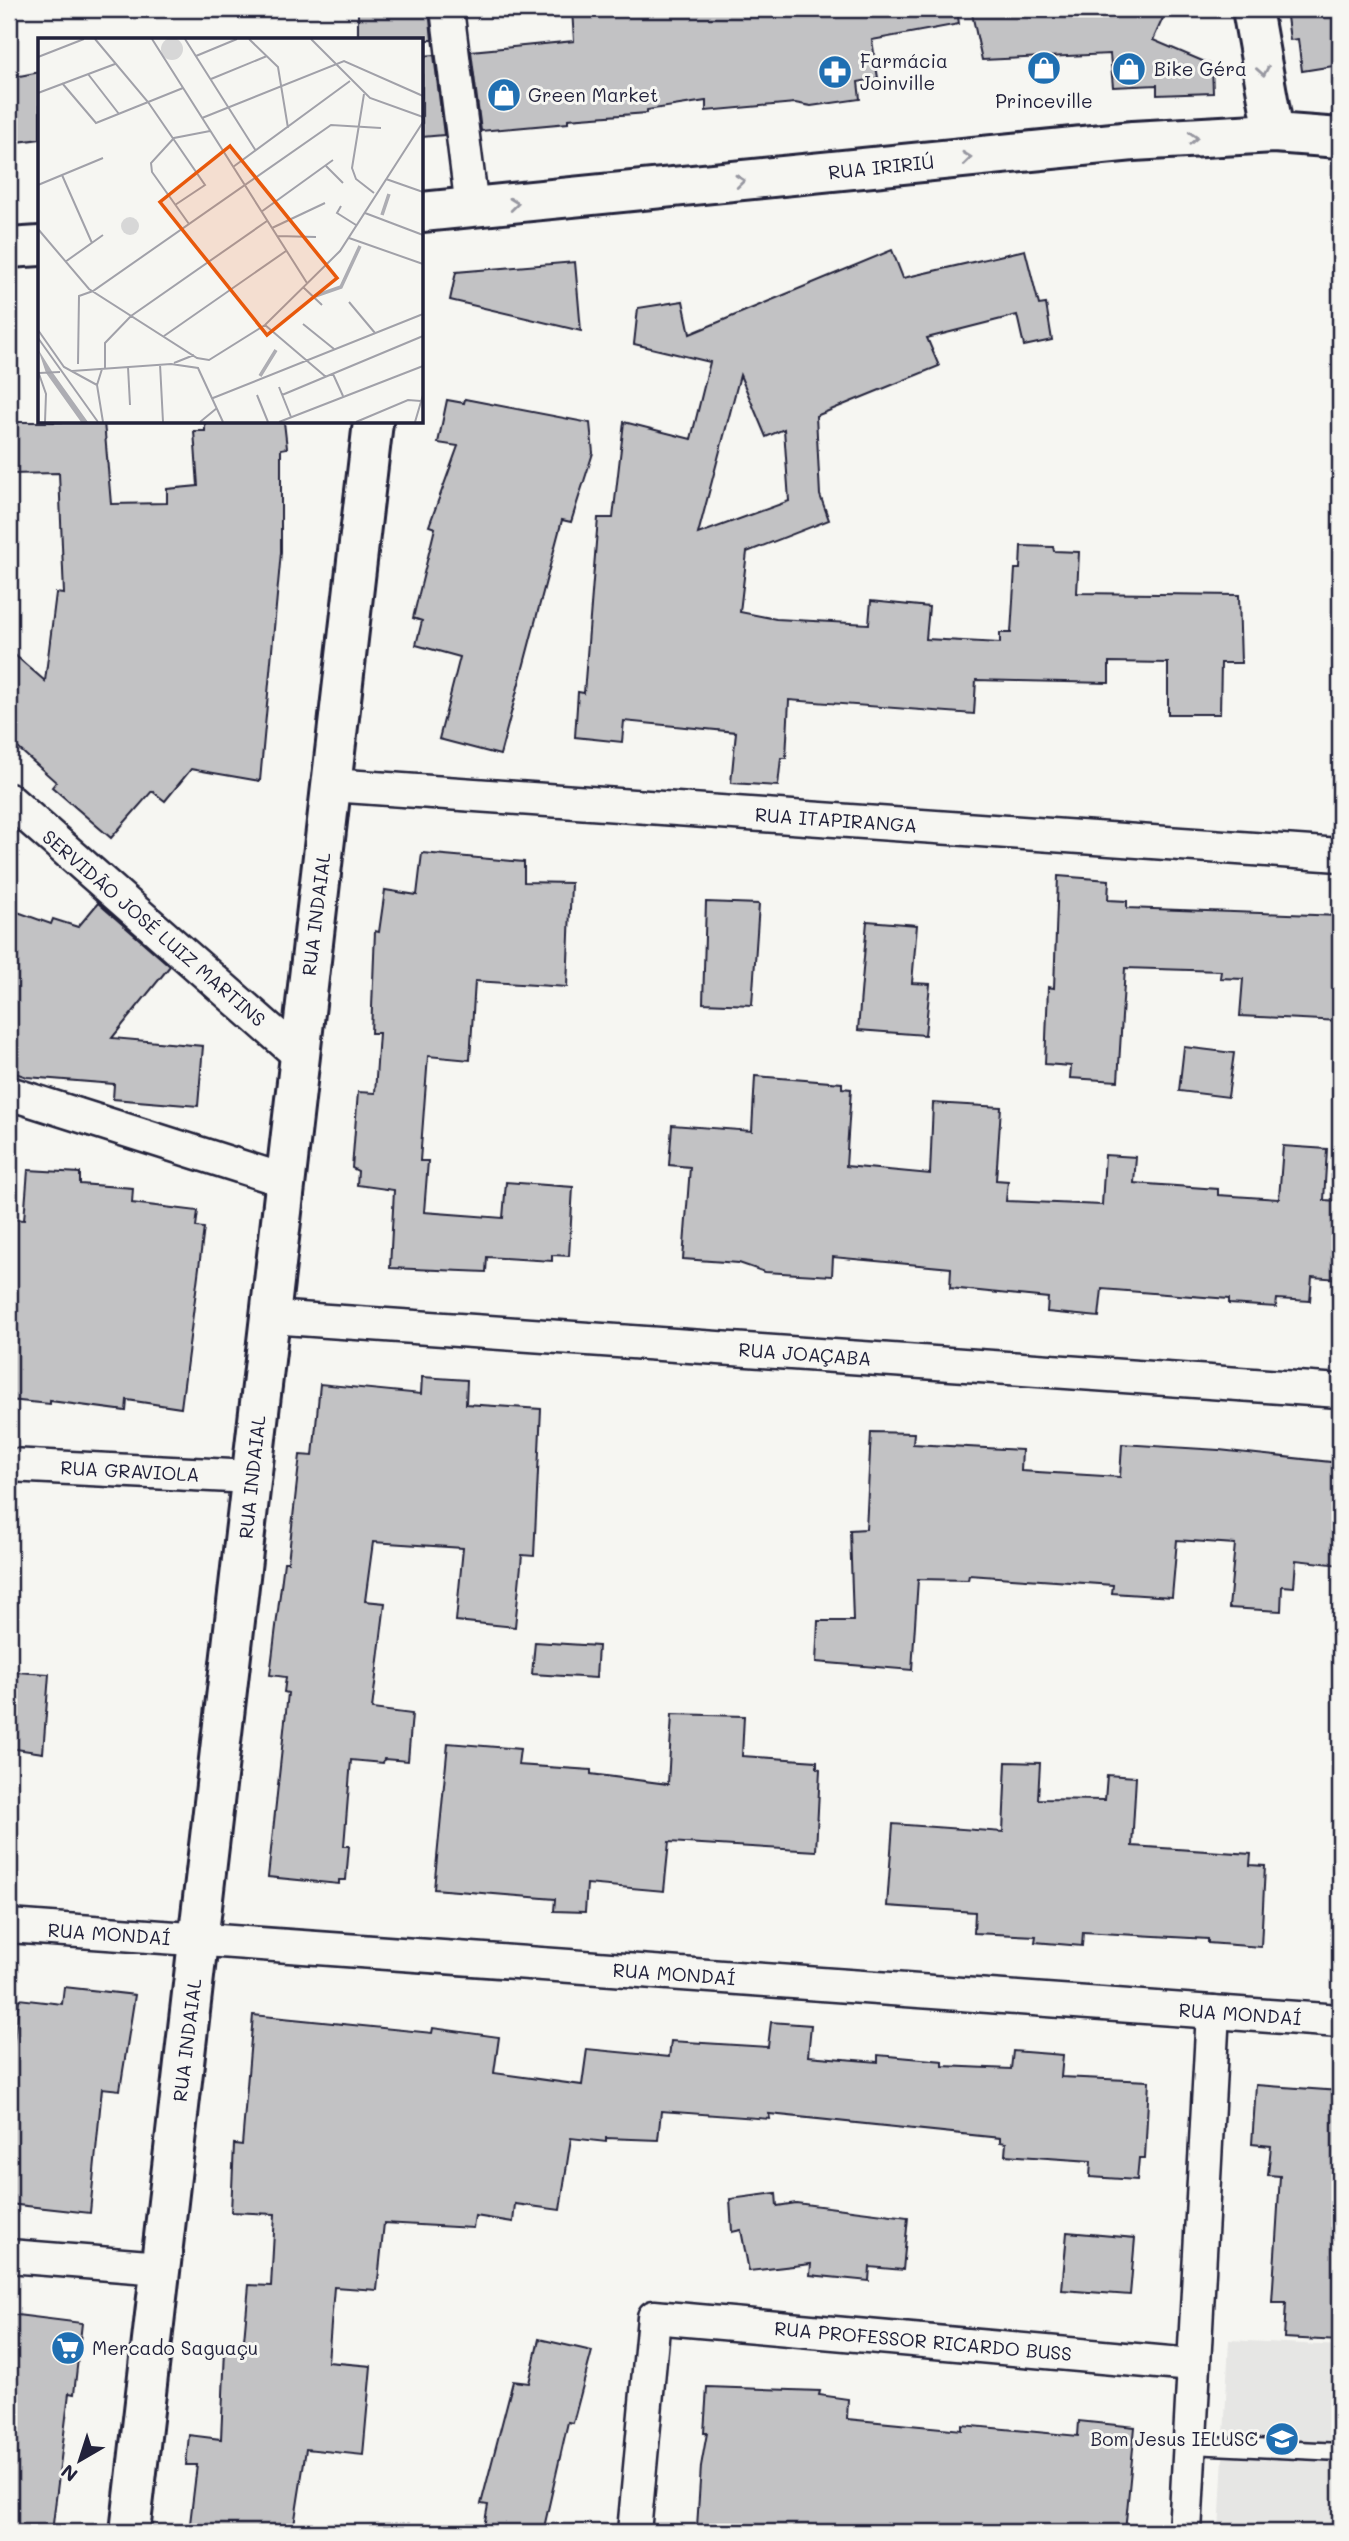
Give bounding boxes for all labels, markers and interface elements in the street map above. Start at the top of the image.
inset map [38,38,424,424]
place label: Farmácia Joinville [860,48,948,95]
shop icon: Princeville [1025,49,1063,87]
shop icon: Bike Géra [1110,50,1148,88]
pharmacy icon: Farmácia Joinville [816,53,854,91]
place label: Bike Géra [1154,56,1247,81]
one-way arrow [1255,65,1270,77]
shop icon: Green Market [485,76,523,114]
place label: Green Market [528,82,658,107]
place label: Princeville [995,88,1093,113]
one-way arrow [1188,130,1199,145]
street label: RUA IRIRIÚ [827,149,935,184]
one-way arrow [962,151,973,166]
one-way arrow [735,174,746,189]
one-way arrow [509,197,520,212]
street label: RUA ITAPIRANGA [754,801,918,838]
street label: SERVIDÃO JOSÉ LUIZ MARTINS [38,824,271,1031]
street label: RUA INDAIAL [296,851,335,977]
street label: RUA JOAÇABA [738,1336,872,1371]
street label: RUA INDAIAL [233,1414,270,1540]
street label: RUA GRAVIOLA [60,1454,200,1487]
street label: RUA MONDAÍ [47,1917,171,1950]
street label: RUA MONDAÍ [612,1957,736,1990]
street label: RUA INDAIAL [167,1977,206,2103]
street label: RUA MONDAÍ [1178,1997,1302,2030]
street label: RUA PROFESSOR RICARDO BUSS [773,2315,1073,2366]
supermarket icon: Mercado Saguaçu [49,2329,87,2367]
place label: Mercado Saguaçu [92,2335,258,2360]
school or university icon: Bom Jesus IELUSC [1263,2420,1301,2458]
north arrow [46,2426,116,2496]
place label: Bom Jesus IELUSC [1090,2426,1258,2451]
text: N [56,2459,82,2488]

